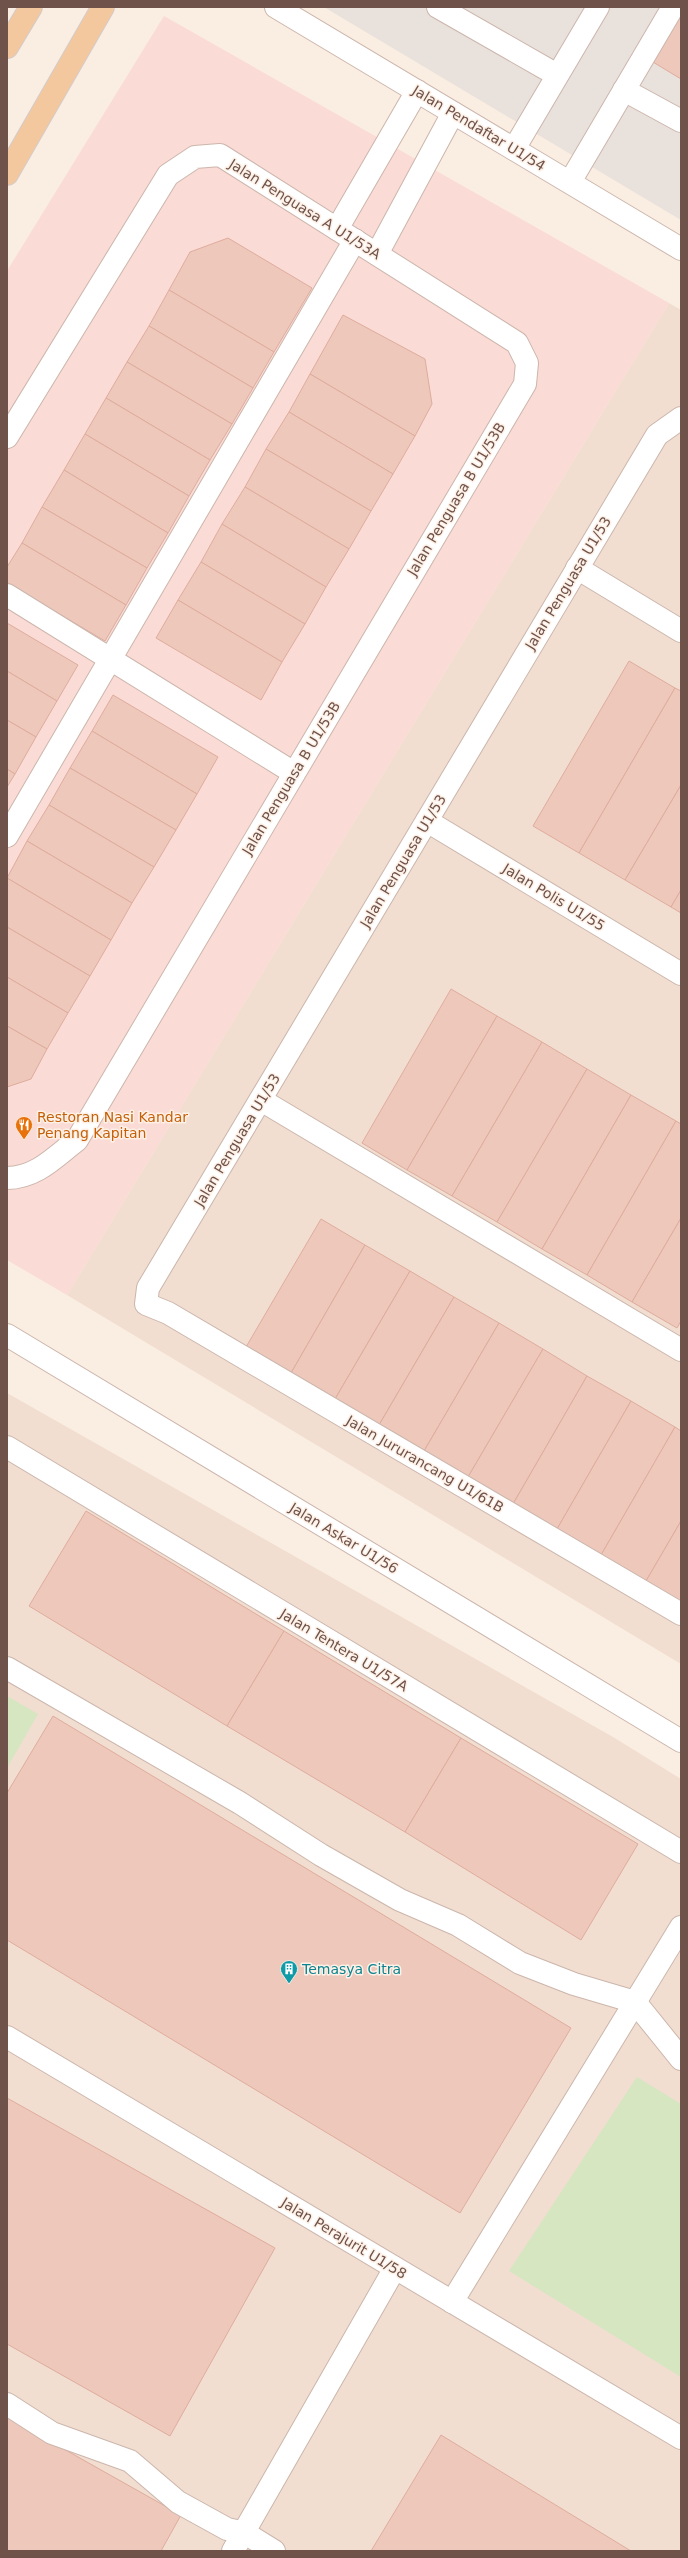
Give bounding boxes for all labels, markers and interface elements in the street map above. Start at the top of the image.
street label: Jalan Pendaftar U1/54 [409,81,548,174]
street label: Jalan Penguasa A U1/53A [225,155,384,263]
street label: Jalan Penguasa B U1/53B [403,419,508,579]
street label: Jalan Penguasa U1/53 [521,514,614,653]
street label: Jalan Penguasa B U1/53B [238,698,343,858]
street label: Jalan Penguasa U1/53 [356,792,449,931]
street label: Jalan Polis U1/55 [499,860,608,934]
street label: Jalan Penguasa U1/53 [190,1071,283,1210]
place label: Restoran Nasi Kandar Penang Kapitan [37,1109,188,1141]
restaurant icon: Restoran Nasi Kandar Penang Kapitan [14,1115,34,1140]
street label: Jalan Jururancang U1/61B [343,1412,507,1516]
street label: Jalan Askar U1/56 [286,1499,401,1577]
street label: Jalan Tentera U1/57A [276,1605,411,1695]
building icon: Temasya Citra [279,1959,299,1984]
place label: Temasya Citra [301,1961,401,1977]
street label: Jalan Perajurit U1/58 [278,2194,410,2282]

